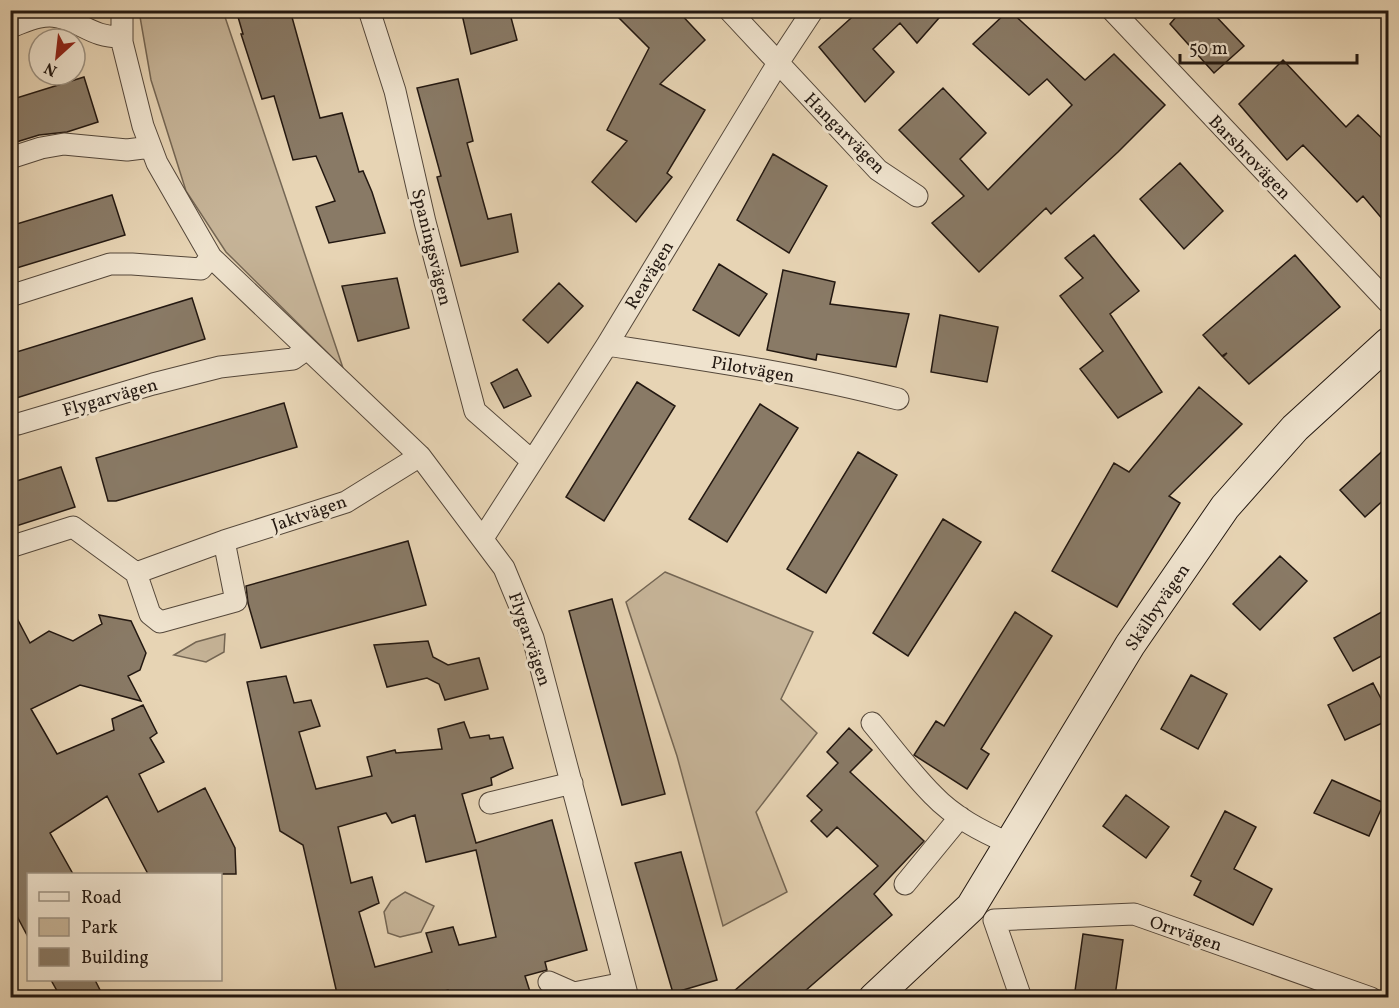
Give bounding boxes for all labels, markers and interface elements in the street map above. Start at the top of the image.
north arrow [27,27,87,87]
scale bar [1180,27,1357,65]
text: 50 m [1189,37,1228,62]
text: N [41,56,61,81]
street label: Hangarvägen [798,88,890,181]
street label: Barsbrovägen [1202,110,1296,206]
street label: Spaningsvägen [404,186,457,309]
street label: Reavägen [620,237,681,315]
street label: Pilotvägen [709,351,797,390]
street label: Flygarvägen [60,373,161,424]
street label: Jaktvägen [269,490,351,539]
street label: Skälbyvägen [1120,559,1197,656]
street label: Flygarvägen [501,589,556,690]
legend [27,873,222,981]
text: Road [81,886,122,911]
street label: Orrvägen [1146,910,1225,959]
text: Park [81,916,118,941]
text: Building [81,946,149,971]

